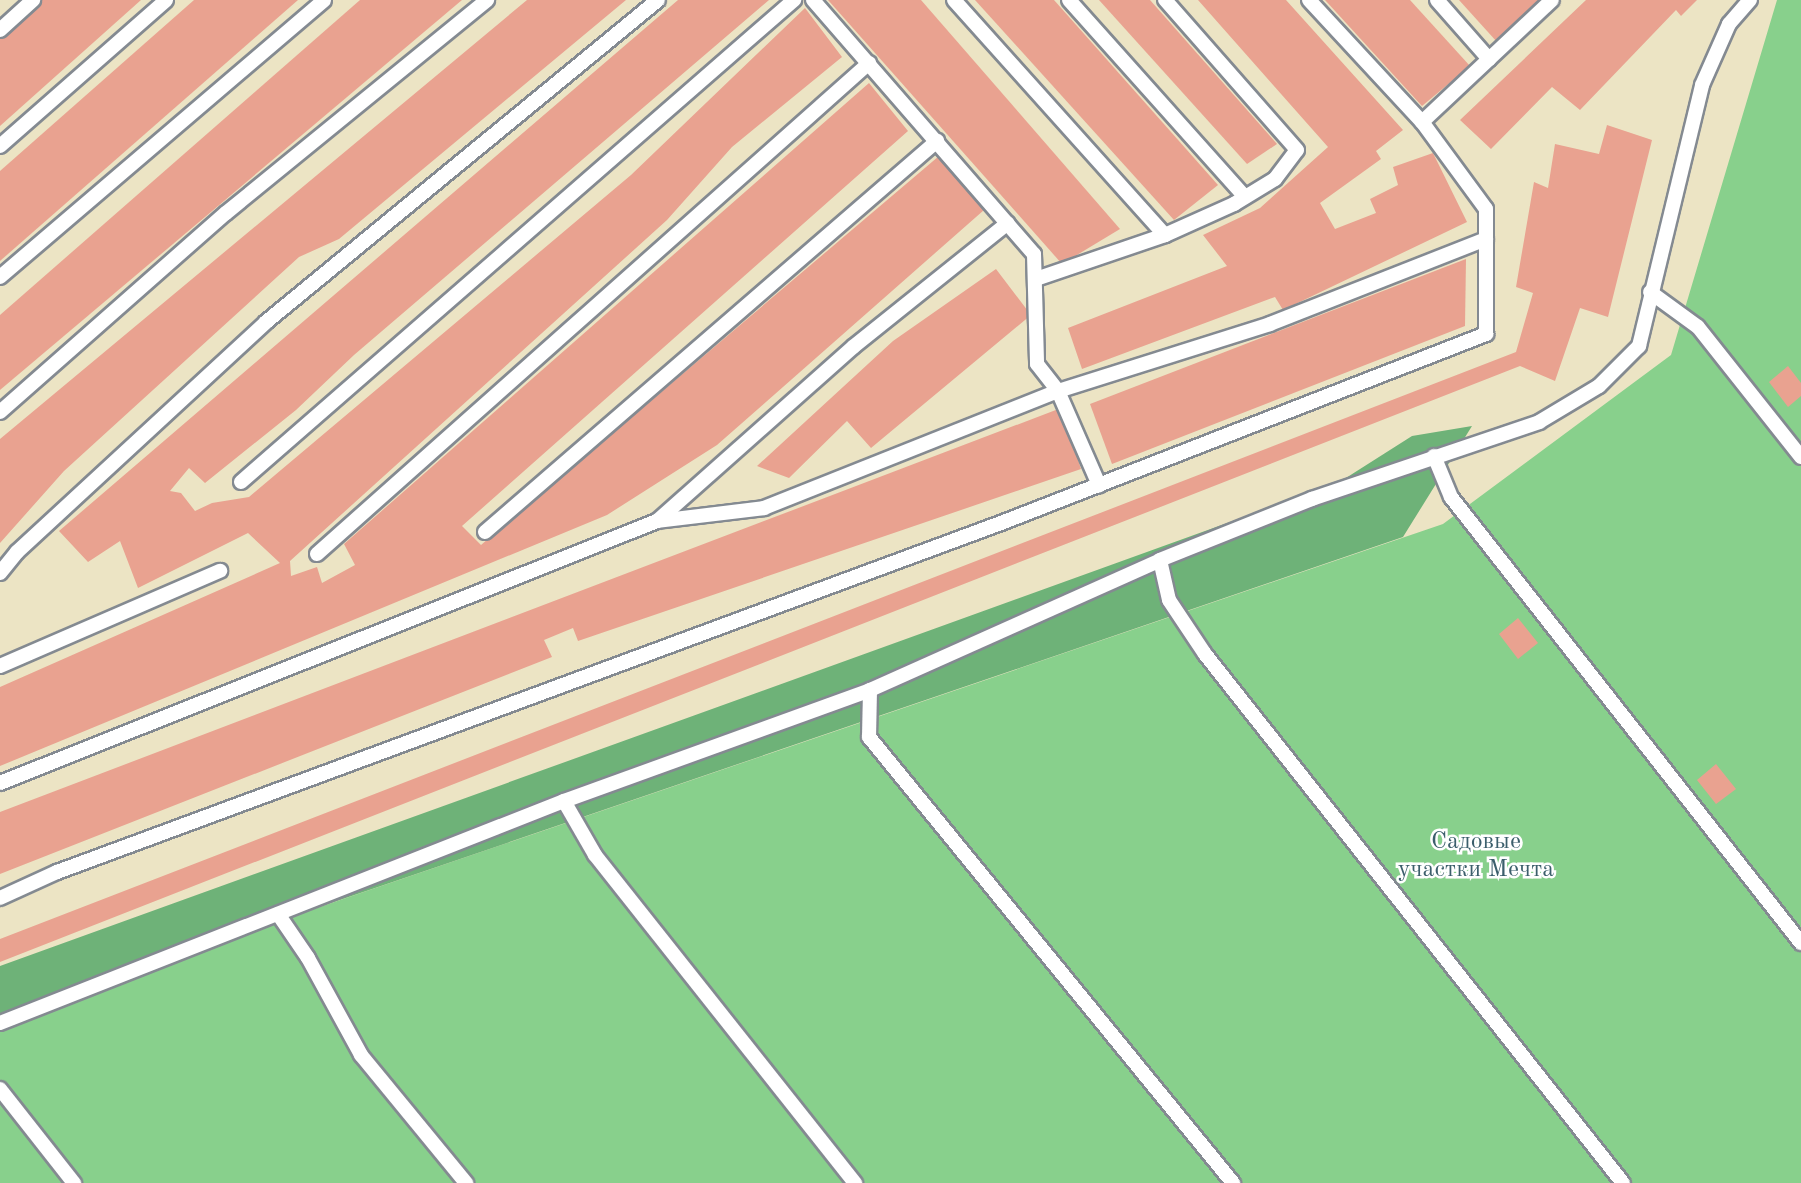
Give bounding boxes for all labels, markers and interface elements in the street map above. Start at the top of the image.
park label: Садовые участки Мечта [1398,829,1554,885]

